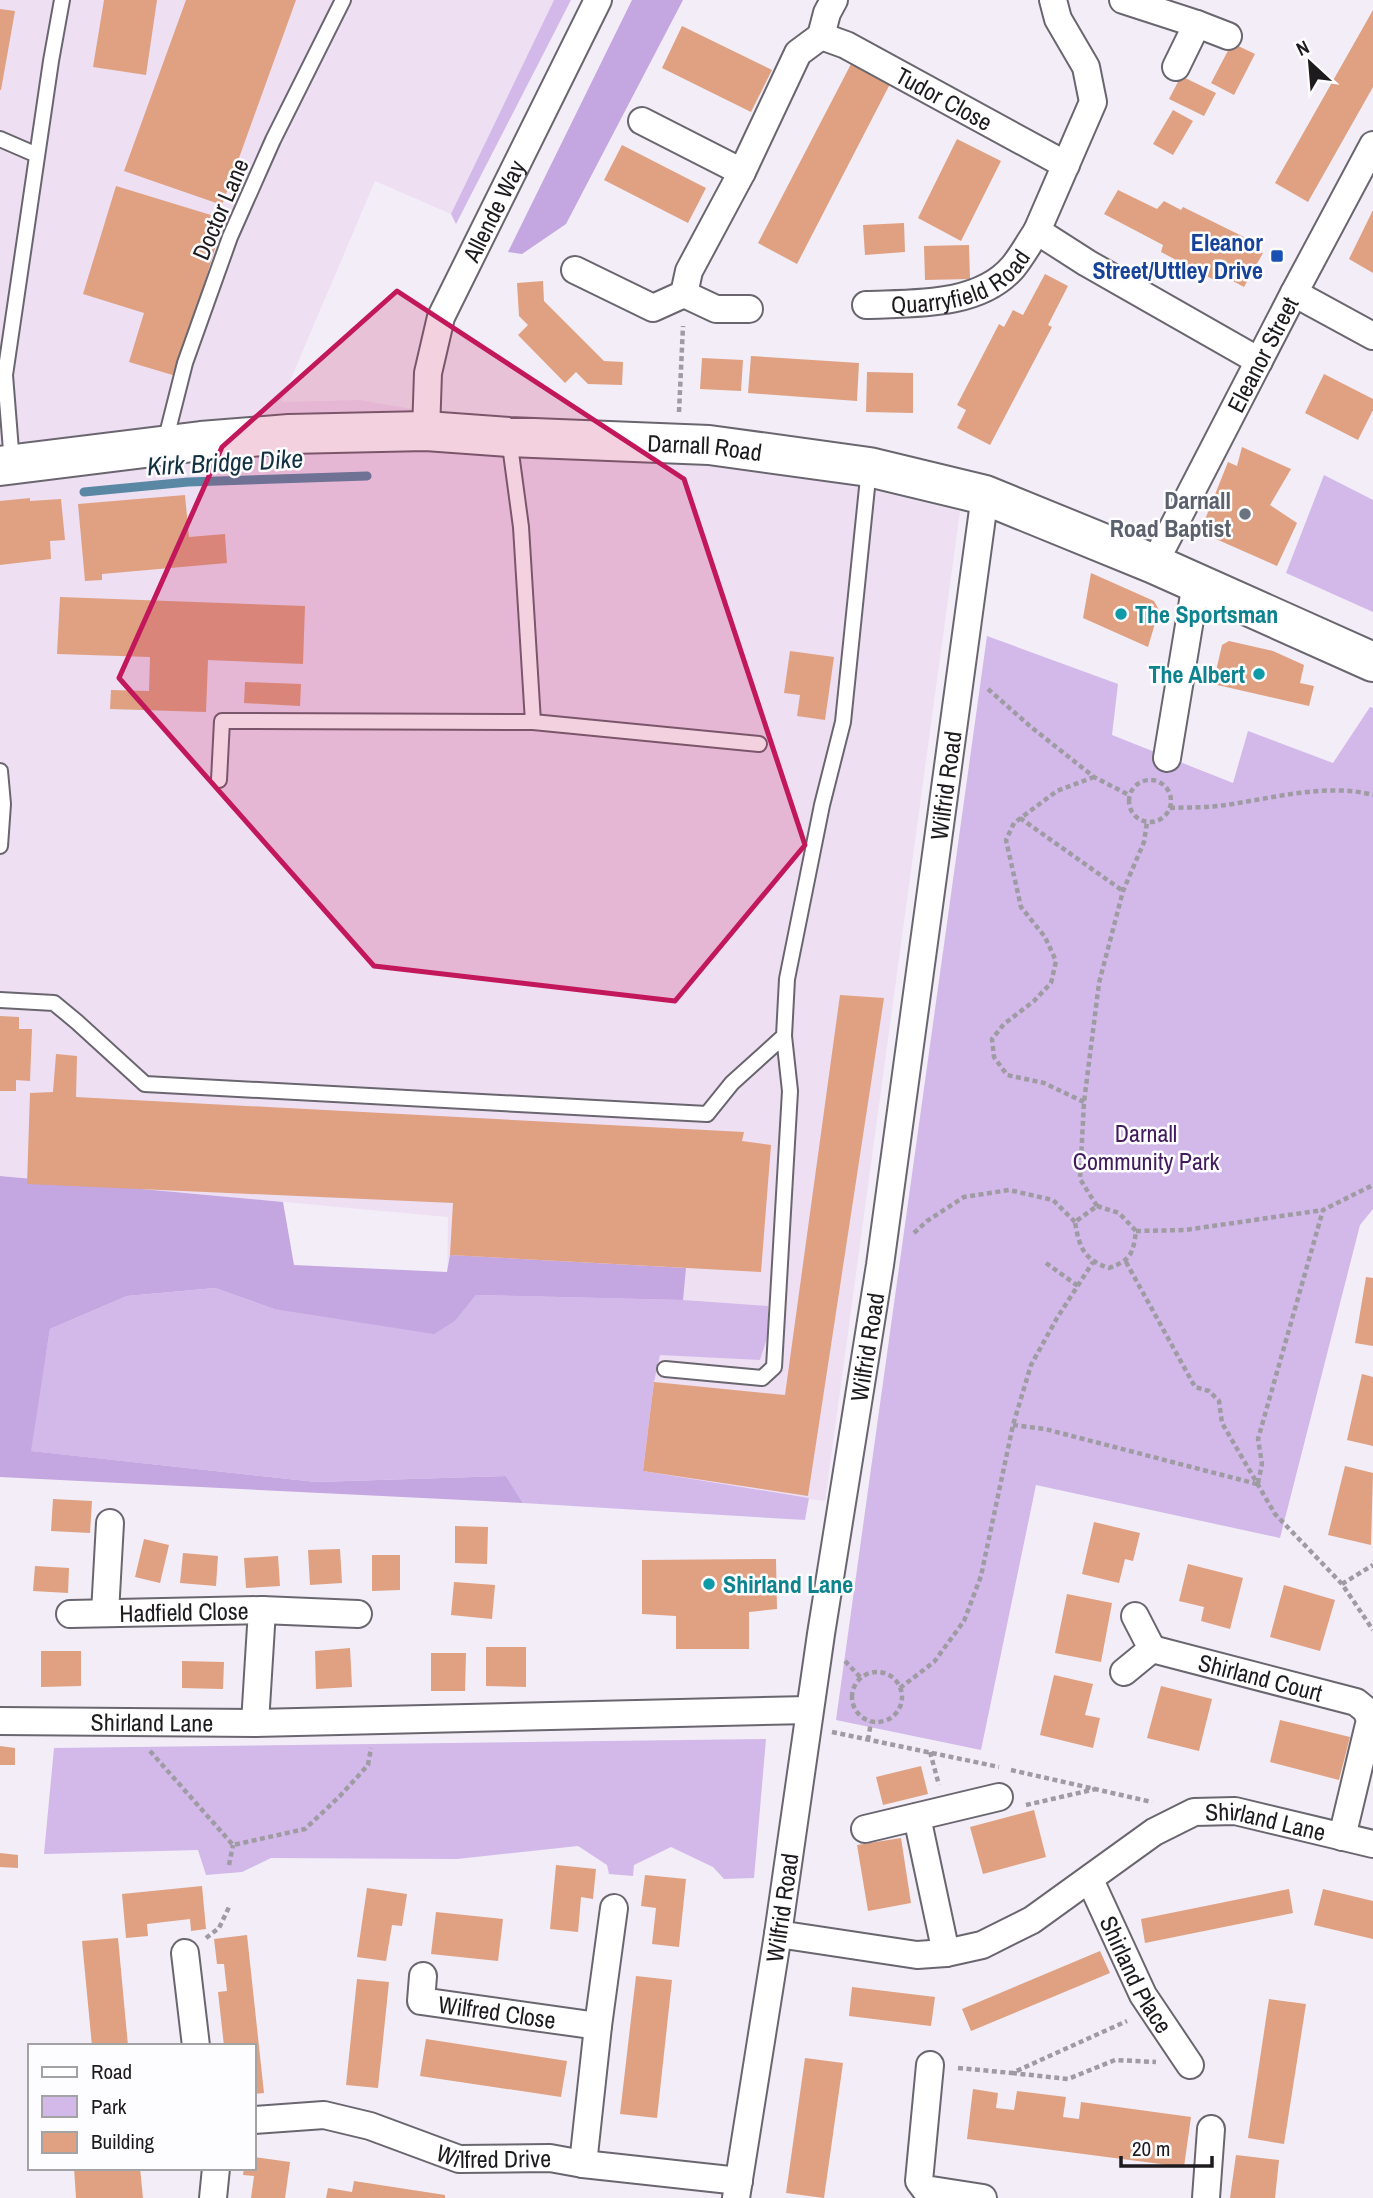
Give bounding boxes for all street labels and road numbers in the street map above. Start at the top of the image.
street label: Tudor Close [890,59,998,138]
street label: Doctor Lane [184,153,256,265]
street label: Allende Way [454,154,532,268]
street label: Quarryfield Road [890,243,1037,320]
street label: Eleanor Street [1219,291,1306,418]
street label: Darnall Road [647,427,764,468]
street label: Wilfrid Road [922,729,969,842]
street label: Wilfrid Road [842,1290,891,1404]
street label: Hadfield Close [119,1594,249,1629]
street label: Shirland Court [1195,1646,1326,1709]
street label: Shirland Lane [91,1706,213,1739]
street label: Shirland Lane [1205,1795,1329,1848]
street label: Wilfrid Road [758,1851,805,1964]
street label: Shirland Place [1093,1910,1180,2039]
street label: Wilfred Close [436,1988,558,2036]
street label: Wilfred Drive [432,2136,551,2175]

